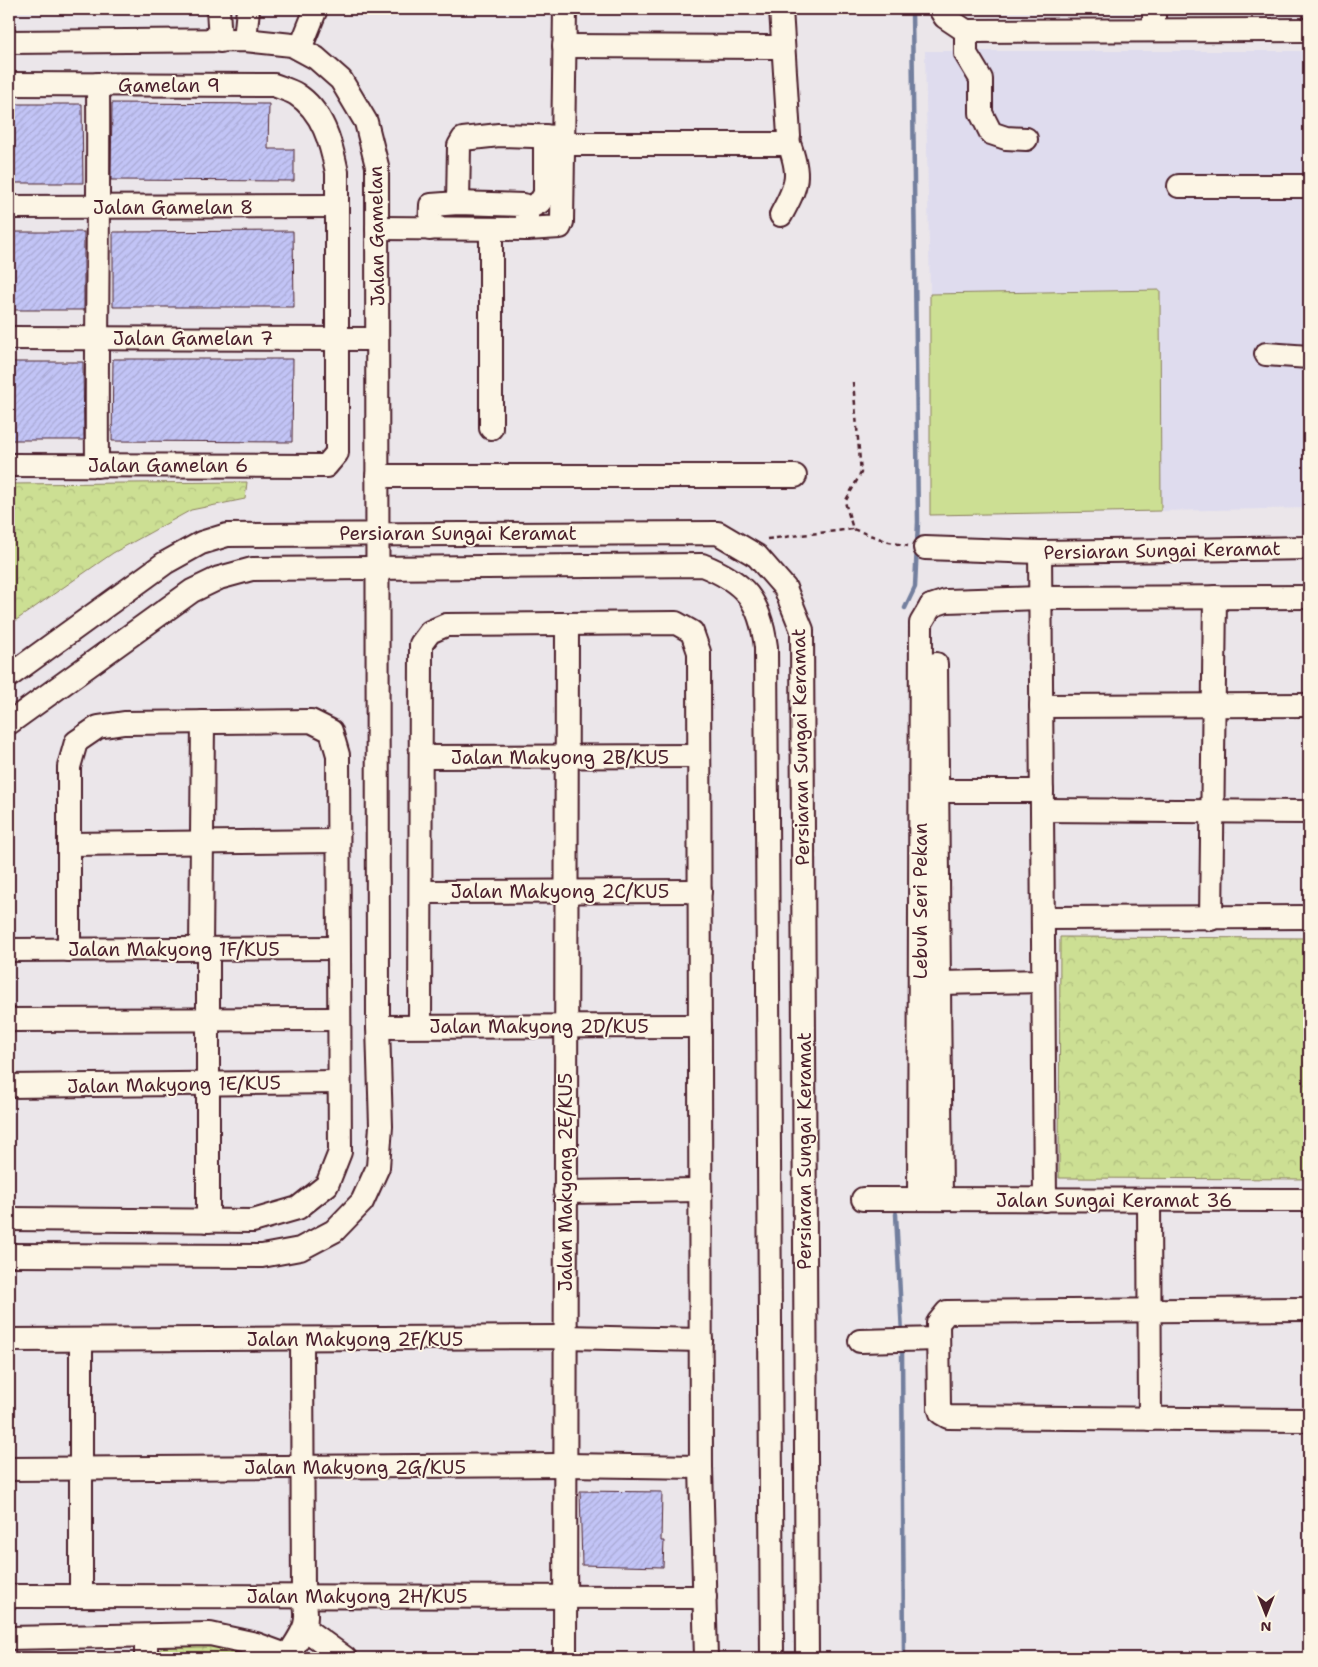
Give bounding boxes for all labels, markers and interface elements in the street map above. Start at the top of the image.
street label: Gamelan 9 [118,73,220,98]
street label: Jalan Gamelan [363,165,390,307]
street label: Jalan Gamelan 8 [93,195,253,220]
street label: Jalan Gamelan 7 [113,326,273,351]
street label: Jalan Gamelan 6 [88,453,248,478]
street label: Persiaran Sungai Keramat [339,521,577,546]
street label: Persiaran Sungai Keramat [1043,536,1281,565]
street label: Persiaran Sungai Keramat [786,628,815,866]
street label: Jalan Makyong 2B/KU5 [451,745,669,770]
street label: Lebuh Seri Pekan [908,823,933,979]
street label: Jalan Makyong 2C/KU5 [451,879,669,904]
street label: Jalan Makyong 1F/KU5 [68,937,280,962]
street label: Jalan Makyong 2D/KU5 [429,1014,649,1039]
street label: Persiaran Sungai Keramat [792,1032,817,1270]
street label: Jalan Makyong 1E/KU5 [67,1070,281,1099]
street label: Jalan Makyong 2E/KU5 [553,1073,578,1291]
street label: Jalan Sungai Keramat 36 [996,1188,1232,1213]
street label: Jalan Makyong 2F/KU5 [247,1327,463,1352]
street label: Jalan Makyong 2G/KU5 [244,1455,466,1480]
street label: Jalan Makyong 2H/KU5 [246,1584,468,1609]
north arrow [1240,1590,1290,1640]
text: N [1260,1618,1272,1636]

